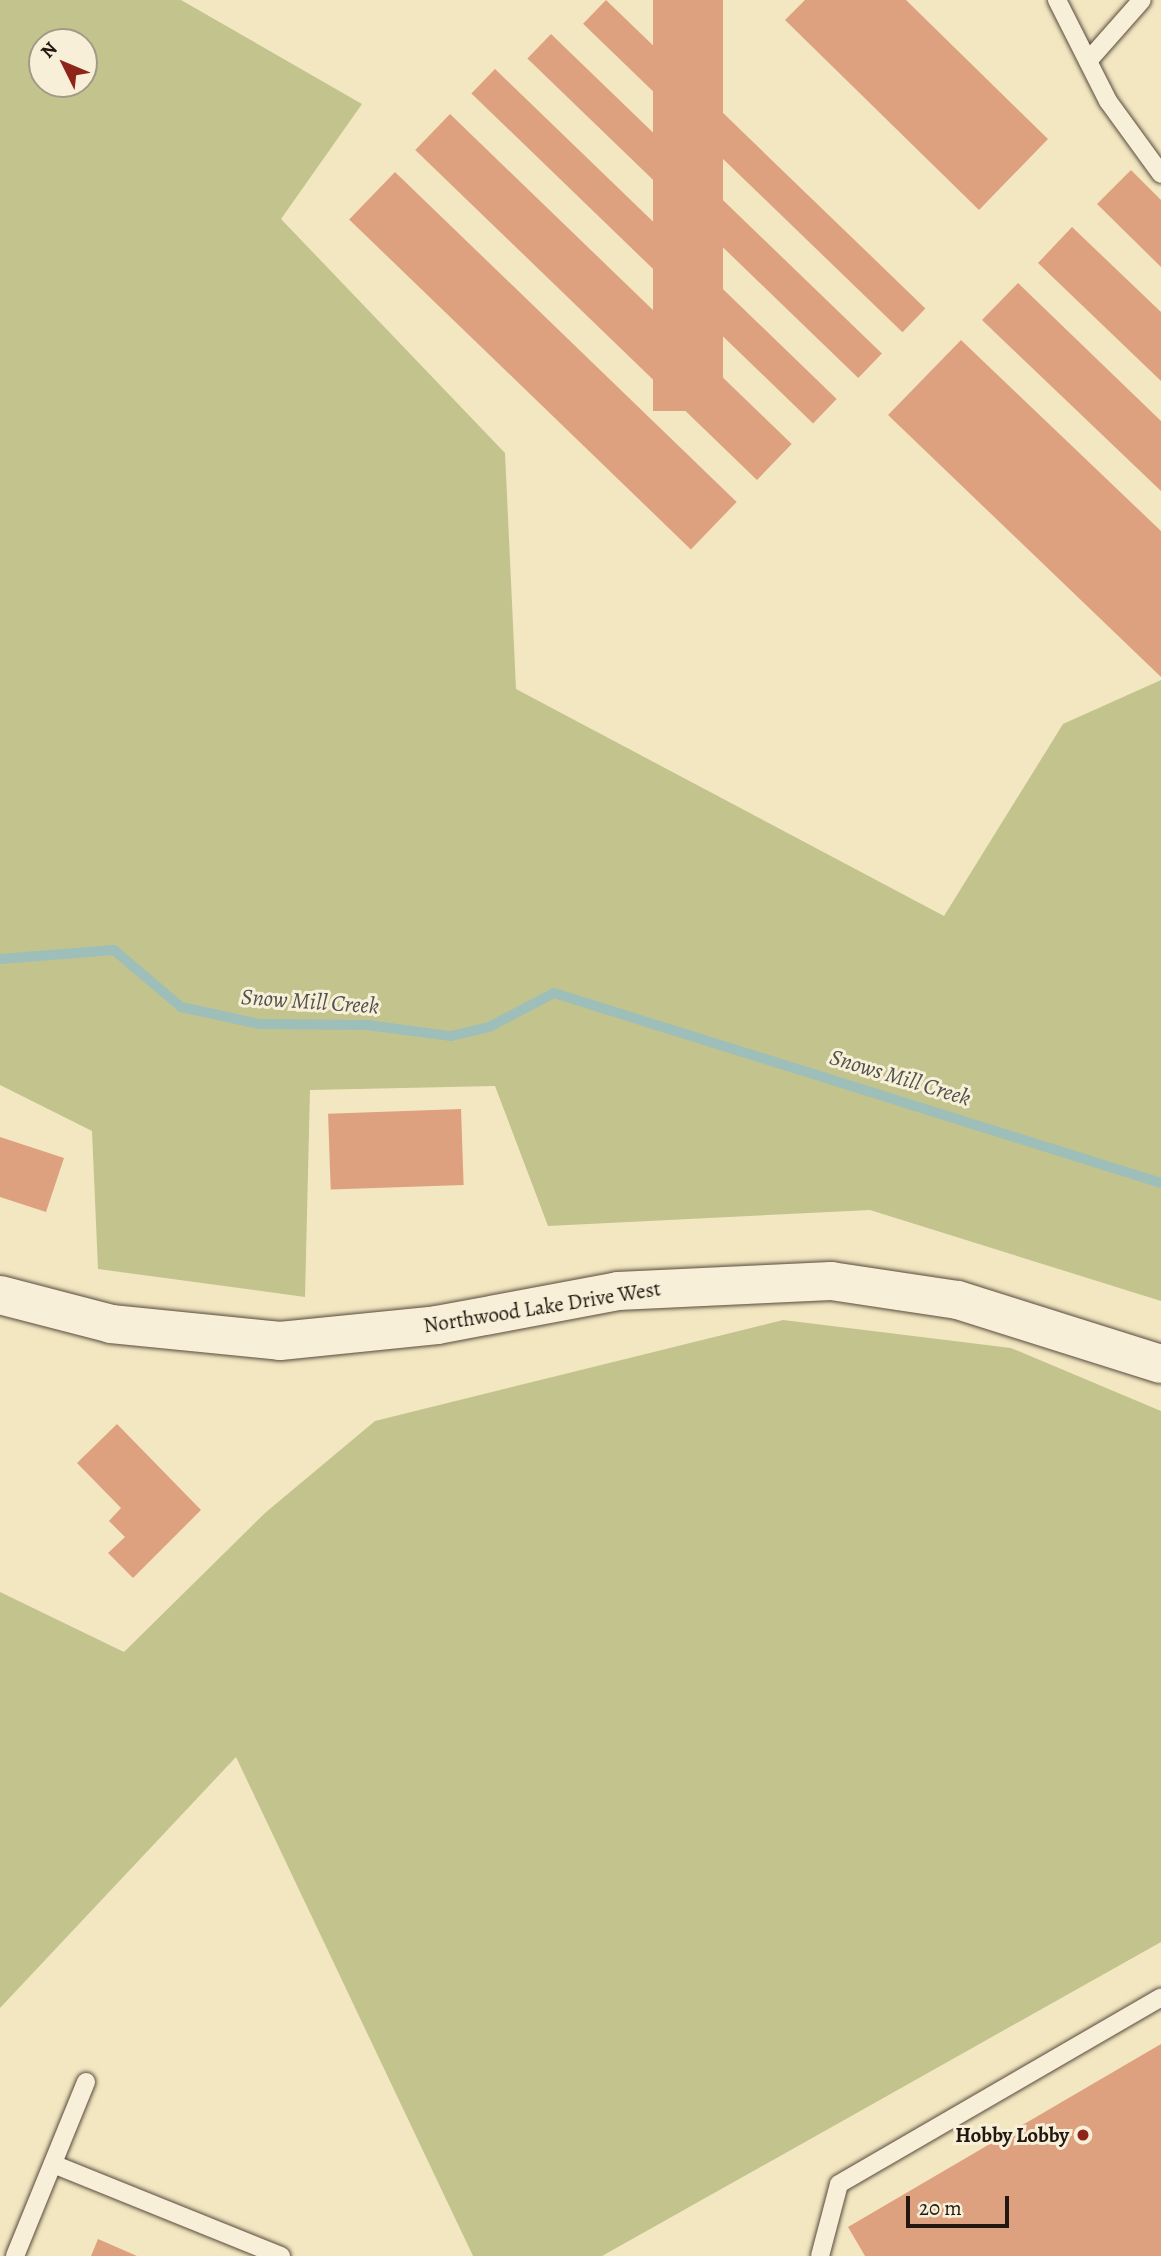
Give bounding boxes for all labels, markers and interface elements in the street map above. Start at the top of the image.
north arrow [28,28,98,98]
text: N [35,36,63,64]
water label: Snow Mill Creek [240,983,380,1021]
water label: Snows Mill Creek [826,1043,974,1113]
street label: Northwood Lake Drive West [422,1276,662,1338]
place label: Hobby Lobby [955,2122,1069,2148]
marker: Hobby Lobby [1075,2127,1091,2143]
scale bar [909,2182,1012,2226]
text: 20 m [919,2194,962,2222]

